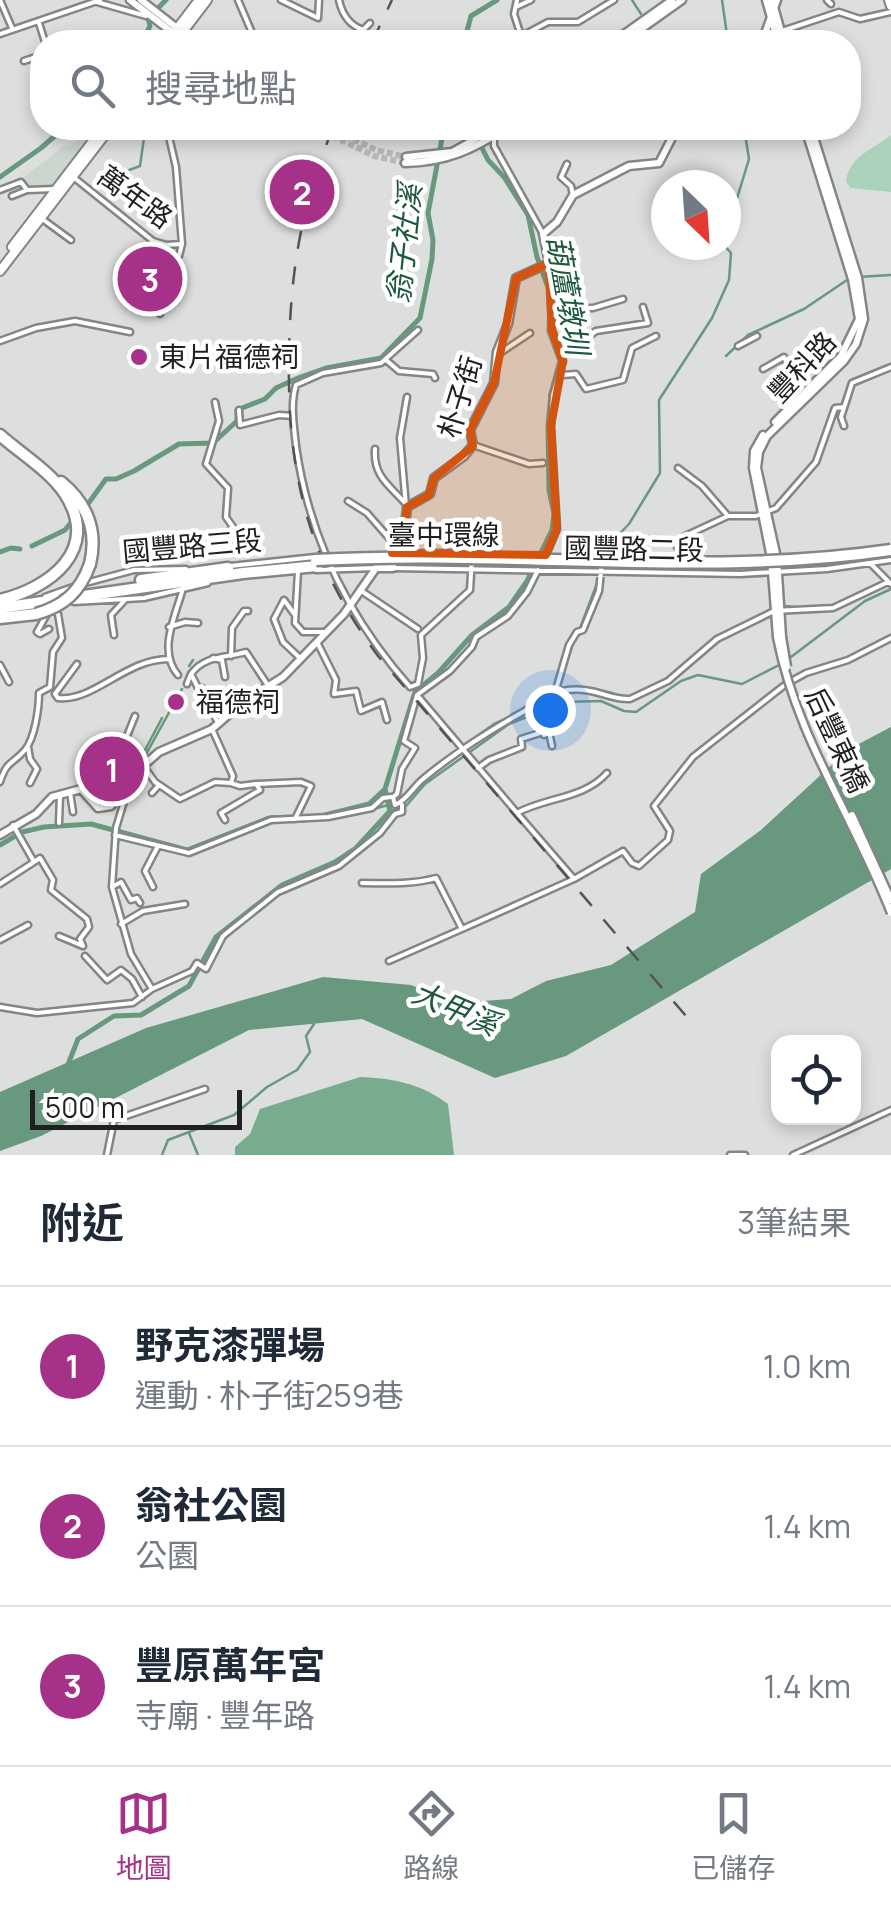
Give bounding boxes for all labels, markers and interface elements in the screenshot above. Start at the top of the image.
search box [30,30,861,140]
icon: search [65,58,120,113]
text: 搜尋地點 [145,61,297,113]
pin: 2 [270,154,334,230]
street label: 萬年路 [90,156,181,236]
north arrow [651,170,741,260]
water label: 翁子社溪 [377,178,431,306]
water label: 葫蘆墩圳 [538,232,600,361]
pin: 3 [118,242,182,316]
street label: 豐科路 [759,323,844,410]
place label: 東片福德祠 [159,337,299,375]
marker: 東片福德祠 [128,346,150,368]
street label: 朴子街 [429,351,489,442]
street label: 臺中環線 [388,515,500,553]
street label: 國豐路三段 [121,520,263,570]
street label: 國豐路二段 [564,528,704,568]
street label: 后豐東橋 [797,681,879,798]
place label: 福德祠 [196,682,280,720]
your location [525,685,576,736]
marker: 福德祠 [165,691,187,713]
pin: 1 [80,732,144,806]
water label: 大甲溪 [406,971,509,1046]
map controls [771,1035,861,1125]
button: locate [771,1035,861,1125]
scale bar [30,1085,242,1130]
text: 500 m [45,1088,125,1126]
text: 附近 [40,1193,124,1251]
text: 3筆結果 [737,1200,851,1244]
text: 野克漆彈場 [135,1318,325,1370]
text: 1 [65,1344,80,1388]
text: 1.0 km [763,1344,851,1388]
text: 運動 · 朴子街259巷 [135,1373,404,1417]
text: 翁社公園 [135,1478,287,1530]
text: 2 [63,1504,82,1548]
text: 1.4 km [763,1504,851,1548]
text: 公園 [135,1533,199,1577]
text: 豐原萬年宮 [135,1638,325,1690]
text: 3 [63,1664,82,1708]
text: 1.4 km [763,1664,851,1708]
text: 寺廟 · 豐年路 [135,1693,315,1737]
tab: 地圖 [116,1786,172,1886]
tab: 路線 [403,1786,459,1886]
tab: 已儲存 [691,1786,775,1886]

